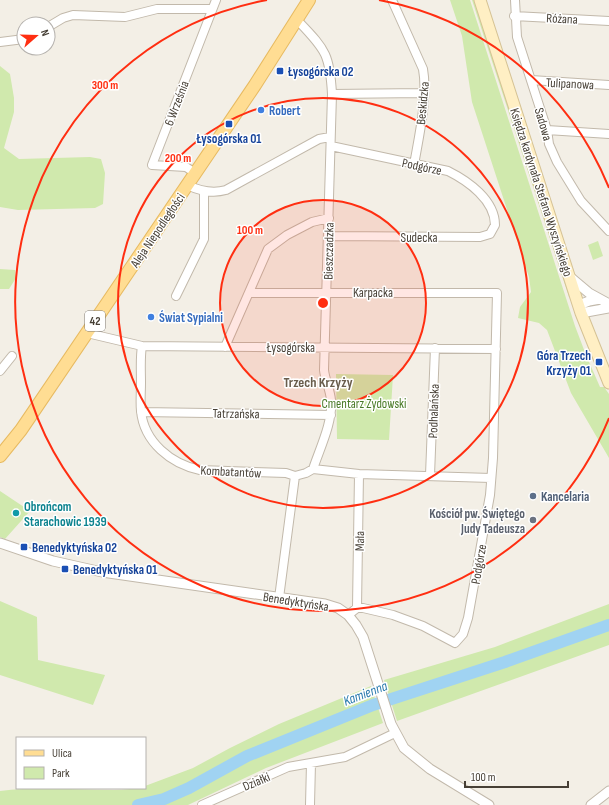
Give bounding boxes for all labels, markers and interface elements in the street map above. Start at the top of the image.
street label: Różana [546,10,578,28]
north arrow [16,16,56,56]
text: N [38,28,52,38]
place label: Łysogórska 02 [287,64,354,80]
marker: Łysogórska 02 [275,66,285,76]
street label: Tulipanowa [545,75,594,93]
text: 300 m [92,78,118,93]
street label: 6 Września [161,78,193,128]
street label: Beskidzka [413,81,433,125]
place label: Robert [269,103,301,119]
marker: Robert [256,105,266,115]
street label: Księdza kardynała Stefana Wyszyńskiego [506,106,576,279]
street label: Sadowa [531,106,555,143]
marker: Łysogórska 01 [224,119,234,129]
place label: Łysogórska 01 [196,131,261,147]
text: 200 m [165,151,191,166]
street label: Podgórze [400,155,443,179]
street label: Aleja Niepodległości [127,190,189,272]
street label: Bieszczadzka [321,222,337,280]
text: 100 m [237,223,263,238]
street label: Sudecka [401,230,437,246]
street label: Karpacka [353,285,393,301]
centre of rings [316,296,330,310]
place label: Świat Sypialni [159,310,223,326]
road number: 42 [85,311,105,331]
marker: Świat Sypialni [146,312,156,322]
street label: Łysogórska [266,340,315,356]
place label: Góra Trzech Krzyży 01 [537,348,591,379]
marker: Góra Trzech Krzyży 01 [594,357,604,367]
district label: Trzech Krzyży [283,374,353,391]
street label: Podhalańska [425,384,443,439]
park label: Cmentarz Żydowski [321,395,407,412]
street label: Tatrzańska [212,406,260,422]
street label: Kombatantów [200,462,262,482]
place label: Kancelaria [541,489,589,505]
marker: Kancelaria [528,491,538,501]
place label: Obrońcom Starachowic 1939 [24,499,107,530]
place label: Kościół pw. Świętego Judy Tadeusza [429,506,525,537]
marker: Obrońcom Starachowic 1939 [11,508,21,518]
marker: Kościół pw. Świętego Judy Tadeusza [528,515,538,525]
street label: Mała [352,531,368,551]
place label: Benedyktyńska 02 [32,540,117,556]
marker: Benedyktyńska 02 [19,542,29,552]
street label: Podgórze [468,543,490,585]
place label: Benedyktyńska 01 [73,562,157,578]
marker: Benedyktyńska 01 [60,564,70,574]
street label: Benedyktyńska [262,589,330,615]
water label: Kamienna [341,677,390,710]
legend [16,737,146,789]
text: Ulica [52,746,72,761]
scale bar [465,763,568,789]
text: Park [52,766,70,781]
street label: Działki [240,769,273,795]
text: 100 m [471,770,496,785]

